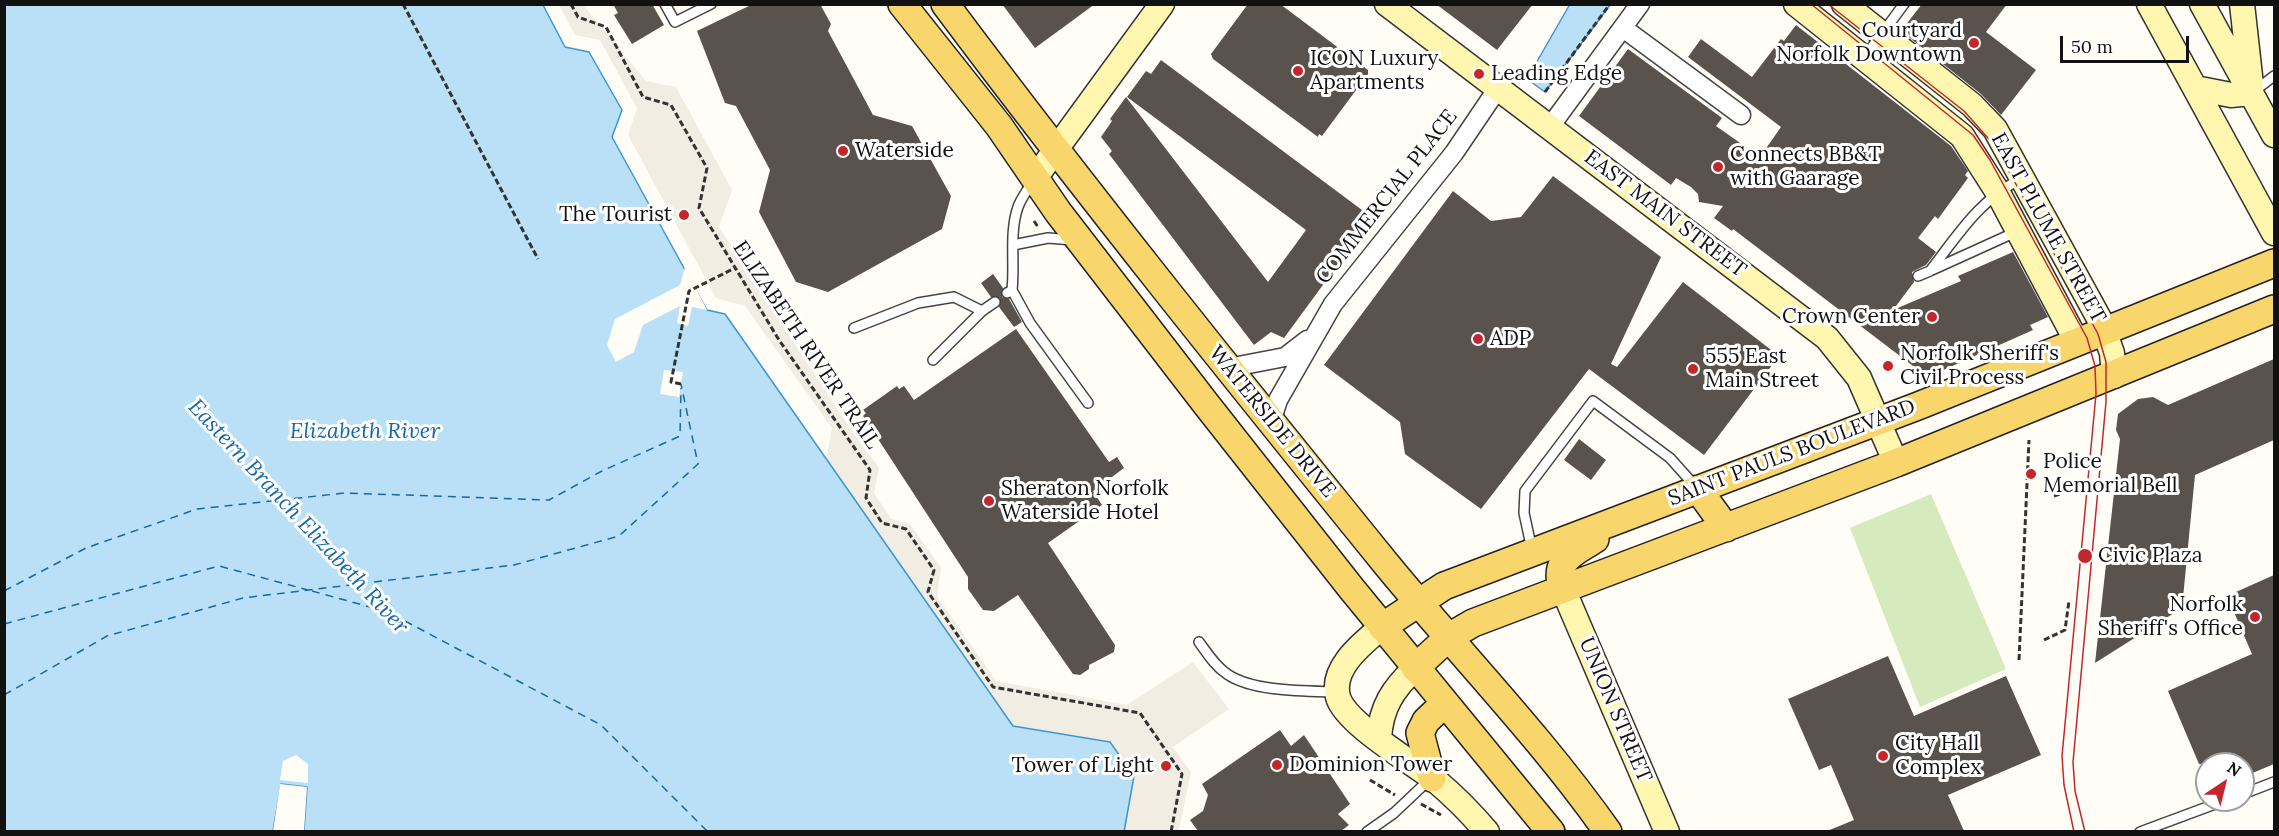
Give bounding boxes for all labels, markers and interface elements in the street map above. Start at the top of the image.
place label: Courtyard Norfolk Downtown [1776,18,1962,68]
scale bar [2063,24,2192,62]
text: 50 m [2071,35,2113,58]
marker: Courtyard Norfolk Downtown [1967,36,1981,50]
place label: ICON Luxury Apartments [1310,46,1438,96]
place label: Leading Edge [1491,61,1622,87]
marker: ICON Luxury Apartments [1291,64,1305,78]
marker: Leading Edge [1472,67,1486,81]
street label: COMMERCIAL PLACE [1311,105,1463,289]
street label: EAST PLUME STREET [1985,129,2111,327]
place label: Waterside [855,138,954,164]
place label: Connects BB&T with Gaarage [1730,142,1881,192]
marker: Waterside [836,144,850,158]
street label: EAST MAIN STREET [1579,145,1751,283]
marker: Connects BB&T with Gaarage [1711,160,1725,174]
place label: The Tourist [559,202,672,228]
marker: The Tourist [677,208,691,222]
street label: ELIZABETH RIVER TRAIL [727,236,885,454]
place label: Crown Center [1782,304,1920,330]
marker: Crown Center [1925,310,1939,324]
place label: ADP [1490,326,1531,352]
marker: ADP [1471,332,1485,346]
street label: WATERSIDE DRIVE [1203,341,1341,503]
place label: Norfolk Sheriff's Civil Process [1900,341,2059,391]
place label: 555 East Main Street [1705,344,1819,394]
marker: Norfolk Sheriff's Civil Process [1881,359,1895,373]
marker: 555 East Main Street [1686,362,1700,376]
water label: Eastern Branch Elizabeth River [182,394,414,640]
street label: SAINT PAULS BOULEVARD [1665,394,1919,512]
water label: Elizabeth River [290,419,440,445]
place label: Police Memorial Bell [2043,449,2178,499]
marker: Police Memorial Bell [2024,467,2038,481]
place label: Sheraton Norfolk Waterside Hotel [1001,476,1169,526]
marker: Sheraton Norfolk Waterside Hotel [982,494,996,508]
place label: Civic Plaza [2098,543,2202,569]
marker: Civic Plaza [2076,547,2094,565]
place label: Norfolk Sheriff's Office [2098,592,2243,642]
marker: Norfolk Sheriff's Office [2248,610,2262,624]
street label: UNION STREET [1573,634,1657,786]
place label: City Hall Complex [1895,731,1981,781]
marker: City Hall Complex [1876,749,1890,763]
place label: Dominion Tower [1289,752,1452,778]
north arrow [2195,752,2255,812]
place label: Tower of Light [1011,753,1154,779]
text: N [2223,757,2245,781]
marker: Dominion Tower [1270,758,1284,772]
marker: Tower of Light [1159,759,1173,773]

